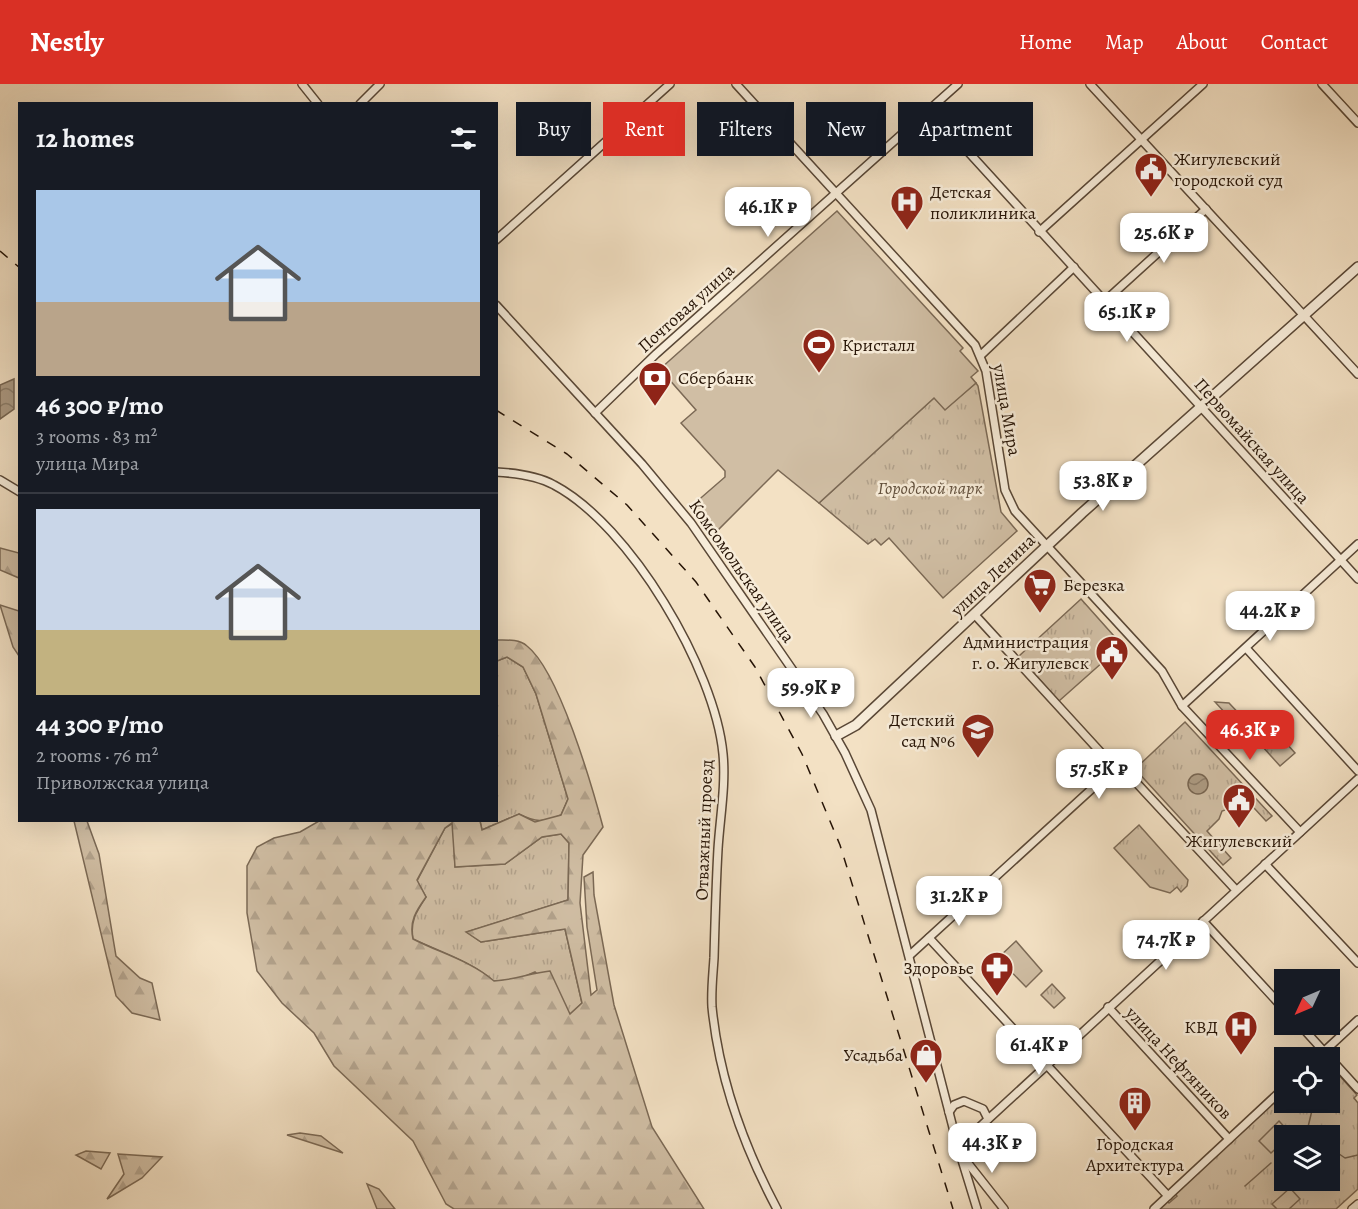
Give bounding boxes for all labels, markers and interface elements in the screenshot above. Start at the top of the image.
text: Nestly [30,23,104,61]
text: Home [1019,28,1072,56]
text: Map [1105,28,1143,56]
text: About [1176,28,1228,56]
text: Contact [1261,28,1328,56]
chip: Buy [516,102,591,156]
chip: Rent [603,102,685,156]
chip: Filters [697,102,794,156]
chip: New [806,102,886,156]
chip: Apartment [898,102,1033,156]
text: 12 homes [36,121,134,156]
icon: filters [447,122,480,155]
place label: Жигулевский городской суд [1174,147,1283,192]
public building icon: Жигулевский городской суд [1133,151,1169,198]
place label: Детская поликлиника [930,180,1037,225]
hospital icon: Детская поликлиника [889,184,925,231]
pin: 46.1K ₽ [713,187,823,238]
text: 46.1K ₽ [739,193,797,220]
pin: 25.6K ₽ [1109,213,1219,264]
text: 25.6K ₽ [1134,219,1194,246]
icon: home [204,229,312,337]
street label: Почтовая улица [633,258,740,358]
pin: 65.1K ₽ [1072,292,1182,343]
text: 65.1K ₽ [1098,298,1156,325]
sports icon: Кристалл [801,327,837,374]
place label: Кристалл [842,333,915,357]
bank icon: Сбербанк [637,360,673,407]
street label: улица Мира [987,361,1027,459]
place label: Сбербанк [678,366,754,390]
street label: Первомайская улица [1189,373,1316,510]
text: 46 300 ₽/mo [36,388,164,423]
text: 3 rooms · 83 m² [36,423,157,450]
text: улица Мира [36,450,139,477]
pin: 53.8K ₽ [1048,461,1158,512]
text: 53.8K ₽ [1073,467,1133,494]
park label: Городской парк [877,476,983,500]
street label: Комсомольская улица [683,494,801,648]
street label: улица Ленина [945,528,1041,622]
icon: home [204,548,312,656]
supermarket icon: Березка [1022,567,1058,614]
place label: Березка [1063,573,1125,597]
pin: 44.2K ₽ [1215,591,1325,642]
text: 44.2K ₽ [1240,597,1300,624]
place label: Администрация г. о. Жигулевск [962,630,1089,675]
public building icon: Администрация г. о. Жигулевск [1094,634,1130,681]
pin: 59.9K ₽ [756,668,866,719]
text: 59.9K ₽ [781,674,841,701]
text: 44 300 ₽/mo [36,707,164,742]
place label: Детский сад №6 [889,708,955,753]
pin: 46.3K ₽ [1195,710,1305,761]
school or university icon: Детский сад №6 [960,712,996,759]
text: 46.3K ₽ [1220,716,1280,743]
text: 2 rooms · 76 m² [36,742,158,769]
pin: 57.5K ₽ [1044,749,1154,800]
text: 57.5K ₽ [1070,755,1128,782]
street label: Отважный проезд [690,759,718,901]
text: Приволжская улица [36,769,209,796]
public building icon: Жигулевский [1221,782,1257,829]
place label: Жигулевский [1186,829,1292,853]
pin: 31.2K ₽ [904,876,1014,927]
text: 31.2K ₽ [930,882,988,909]
pin: 74.7K ₽ [1111,920,1221,971]
text: 74.7K ₽ [1137,926,1195,953]
pharmacy icon: Здоровье [979,950,1015,997]
place label: Здоровье [903,956,974,980]
north arrow [1274,969,1340,1035]
map controls [1274,969,1340,1191]
street label: улица Нефтяников [1120,1001,1238,1125]
hospital icon: КВД [1223,1009,1259,1056]
place label: КВД [1184,1015,1218,1039]
pin: 61.4K ₽ [984,1025,1094,1076]
text: 61.4K ₽ [1010,1031,1068,1058]
shop icon: Усадьба [908,1037,944,1084]
place label: Усадьба [844,1043,904,1067]
button: locate [1274,1047,1340,1113]
building icon: Городская Архитектура [1117,1085,1153,1132]
pin: 44.3K ₽ [937,1123,1047,1174]
button: layers [1274,1125,1340,1191]
text: 44.3K ₽ [962,1129,1022,1156]
place label: Городская Архитектура [1085,1132,1185,1177]

